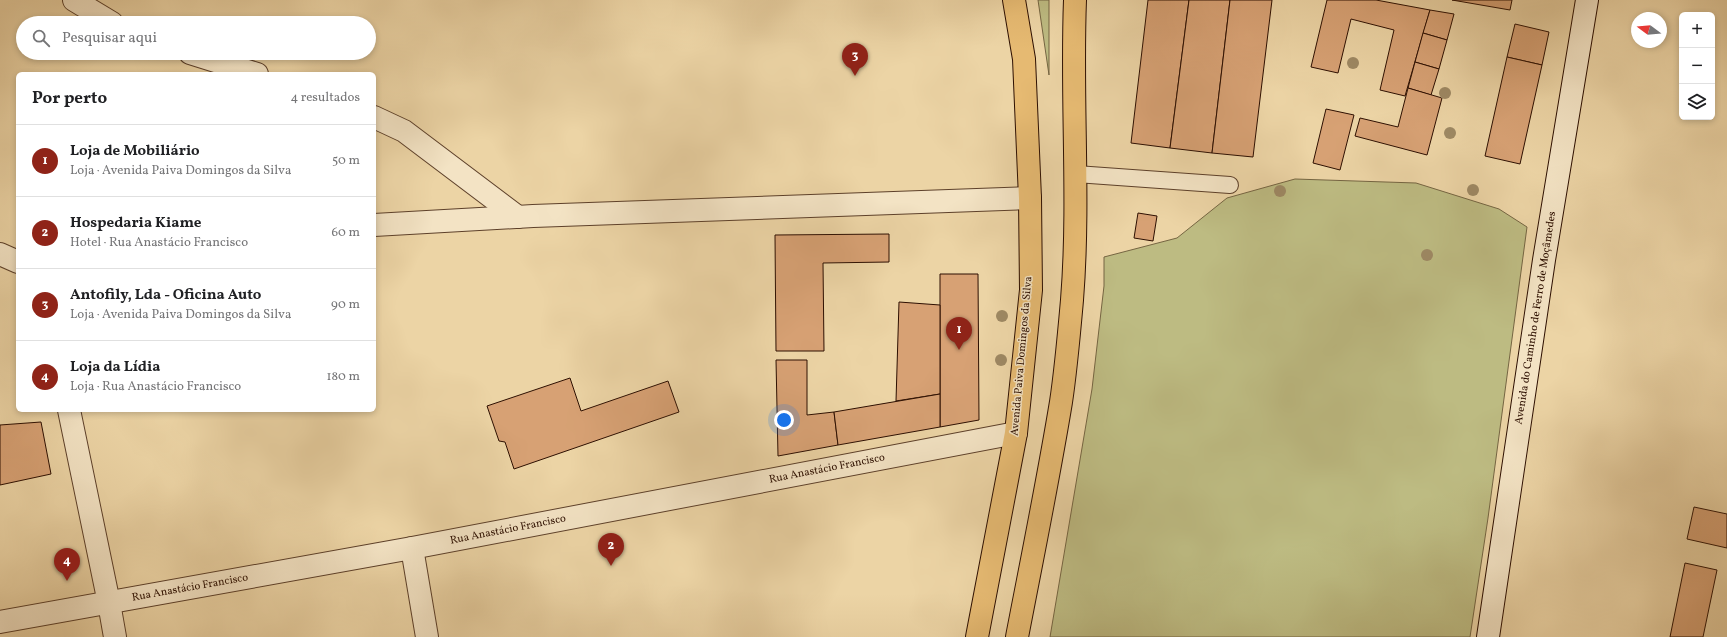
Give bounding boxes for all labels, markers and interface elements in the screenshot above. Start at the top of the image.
north arrow [1631,12,1667,48]
map controls [1679,12,1715,120]
button: + [1679,12,1715,48]
search box [16,16,376,60]
icon: search [30,27,52,49]
text: Pesquisar aqui [62,28,157,49]
pin: 3 [842,43,868,76]
button: − [1679,48,1715,84]
button: layers [1679,84,1715,120]
text: Por perto [32,87,107,110]
text: 4 resultados [290,89,360,107]
text: Loja de Mobiliário [70,141,200,162]
text: 1 [42,152,48,170]
text: 50 m [332,152,360,170]
text: Loja · Avenida Paiva Domingos da Silva [70,162,291,180]
street label: Avenida do Caminho de Ferro de Moçâmedes [1512,210,1560,426]
text: Hospedaria Kiame [70,213,201,234]
text: 2 [42,224,48,242]
text: 60 m [332,224,360,242]
text: Hotel · Rua Anastácio Francisco [70,234,248,252]
street label: Avenida Paiva Domingos da Silva [1008,275,1036,436]
text: Antofily, Lda - Oficina Auto [70,285,261,306]
text: 3 [42,296,48,314]
text: 90 m [331,296,360,314]
text: Loja · Avenida Paiva Domingos da Silva [70,306,291,324]
pin: 1 [946,317,972,350]
text: Loja da Lídia [70,357,161,378]
text: 4 [41,368,49,386]
text: 180 m [326,368,360,386]
text: Loja · Rua Anastácio Francisco [70,378,241,396]
your location [774,410,794,430]
street label: Rua Anastácio Francisco [768,450,886,488]
street label: Rua Anastácio Francisco [449,511,567,549]
pin: 2 [598,533,624,566]
pin: 4 [54,548,80,581]
street label: Rua Anastácio Francisco [131,570,249,606]

